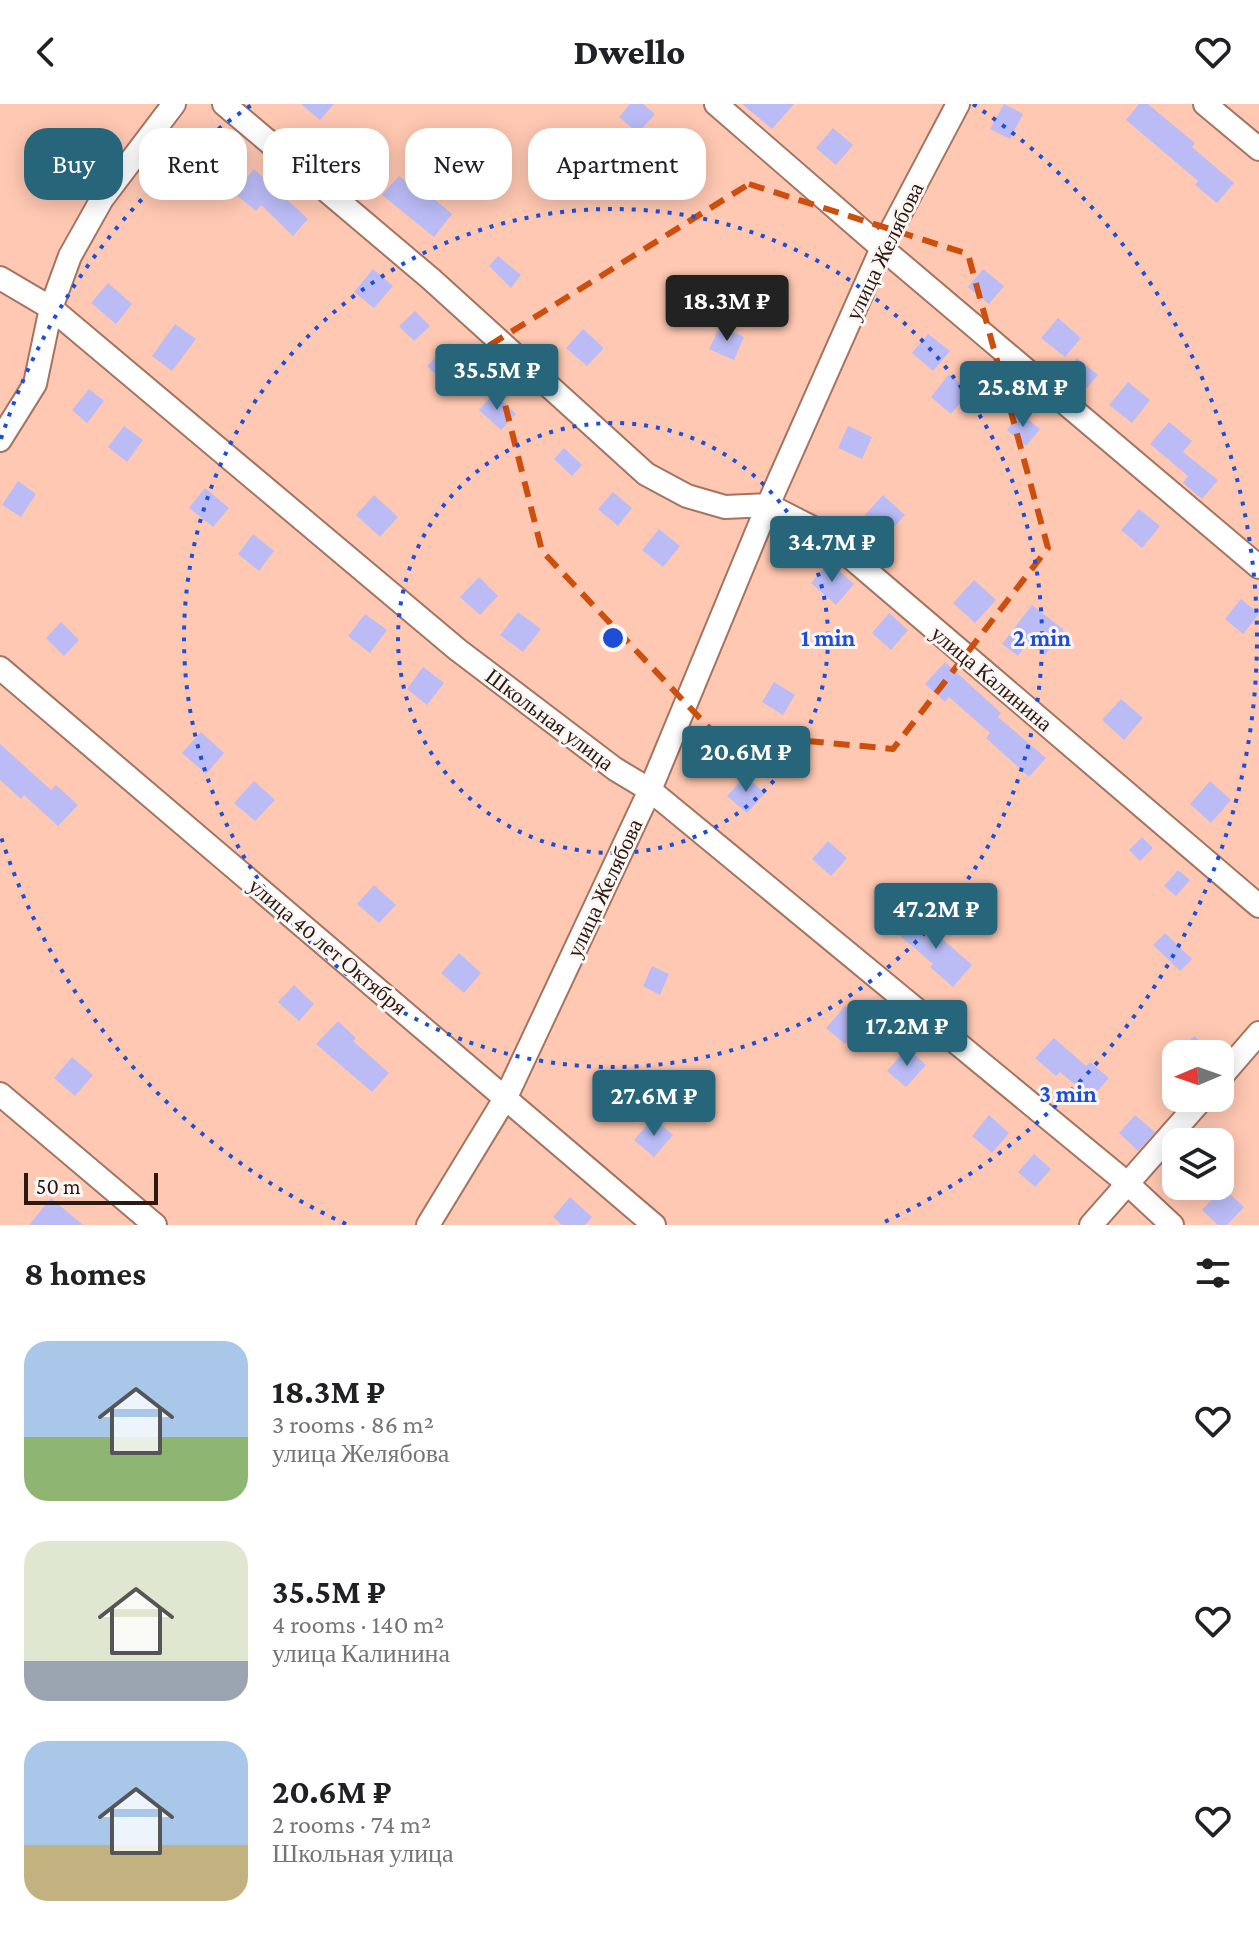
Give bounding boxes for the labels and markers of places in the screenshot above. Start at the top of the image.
pin: 18.3M ₽ [653,275,801,343]
pin: 35.5M ₽ [423,344,571,412]
pin: 25.8M ₽ [949,361,1097,429]
pin: 34.7M ₽ [758,516,906,584]
centre of rings [599,624,627,652]
pin: 20.6M ₽ [672,726,820,794]
pin: 47.2M ₽ [862,883,1010,951]
pin: 17.2M ₽ [833,1000,981,1068]
pin: 27.6M ₽ [580,1070,728,1138]

